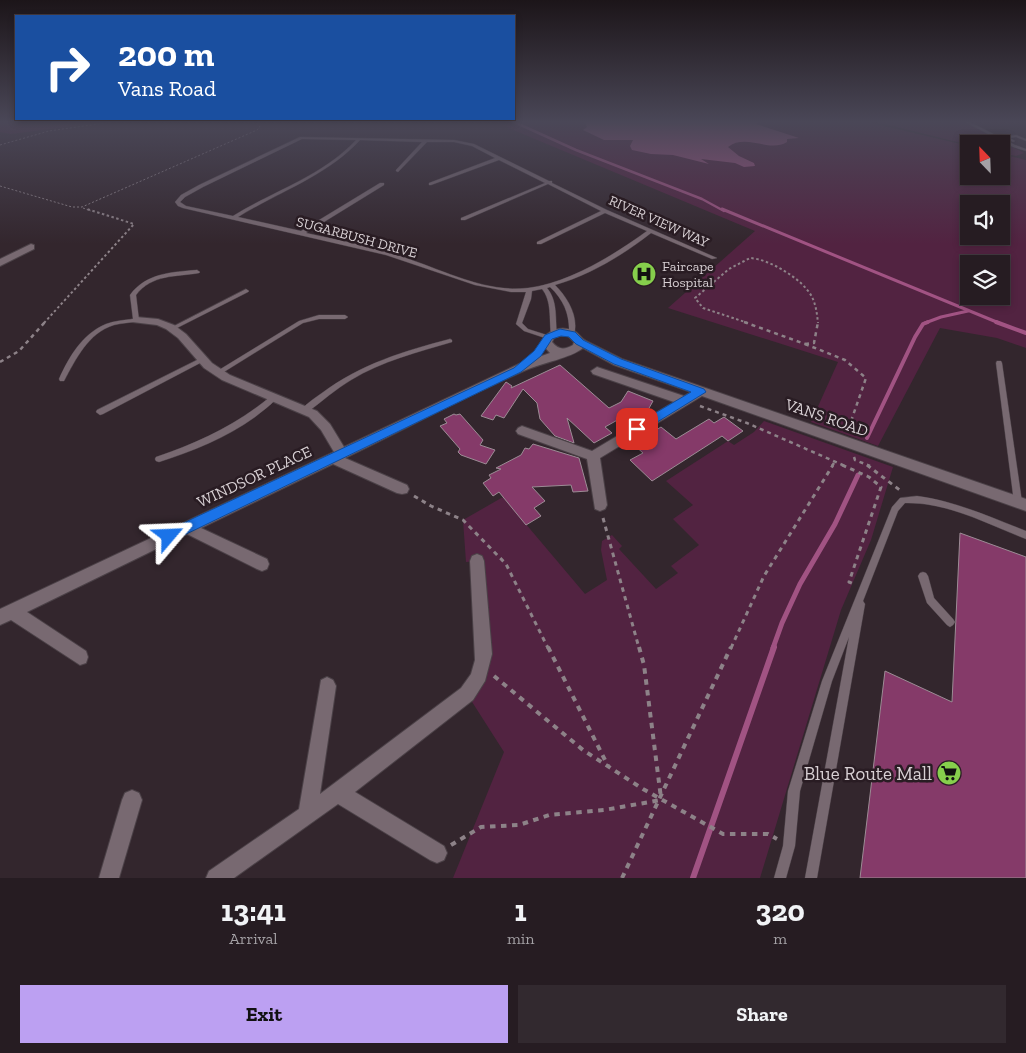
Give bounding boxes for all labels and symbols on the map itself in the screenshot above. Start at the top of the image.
north arrow [960,135,1010,185]
street label: RIVER VIEW WAY [606,192,712,251]
street label: SUGARBUSH DRIVE [295,213,419,262]
place label: Faircape Hospital [662,258,714,291]
hospital icon: Faircape Hospital [631,261,657,287]
street label: VANS ROAD [782,394,871,440]
pin [616,408,658,450]
street label: WINDSOR PLACE [194,442,315,511]
position arrow [142,509,194,561]
supermarket icon: Blue Route Mall [936,760,962,786]
place label: Blue Route Mall [804,762,932,785]

